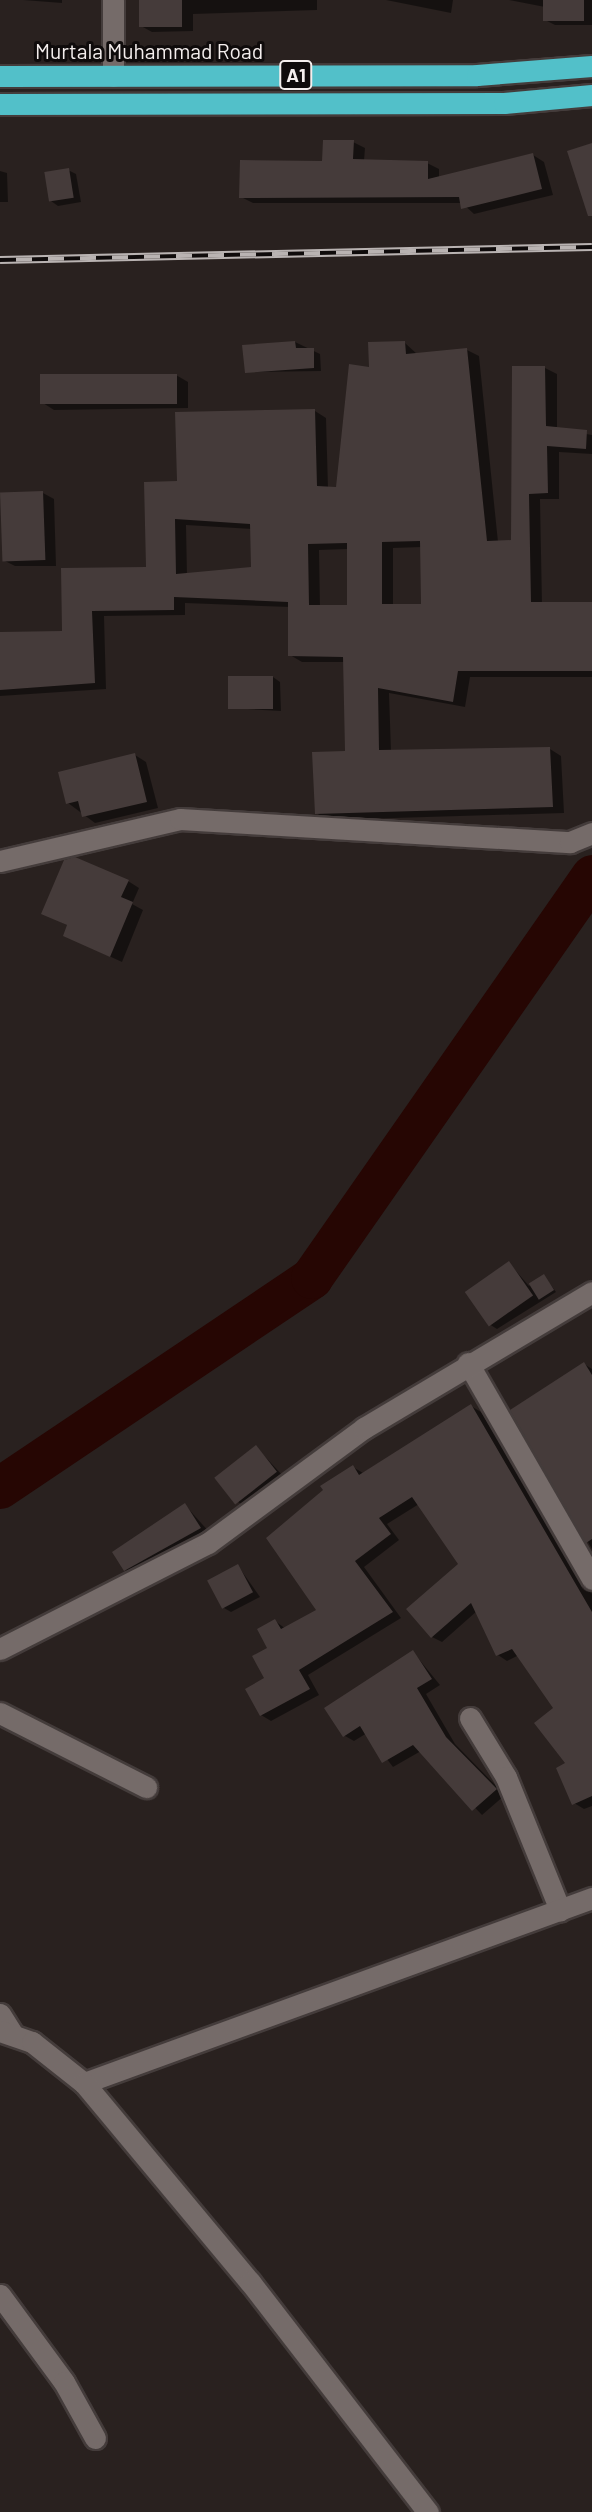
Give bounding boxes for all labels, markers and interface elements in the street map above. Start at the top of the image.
street label: Murtala Muhammad Road [35,38,263,64]
road number: A1 [278,60,314,90]

